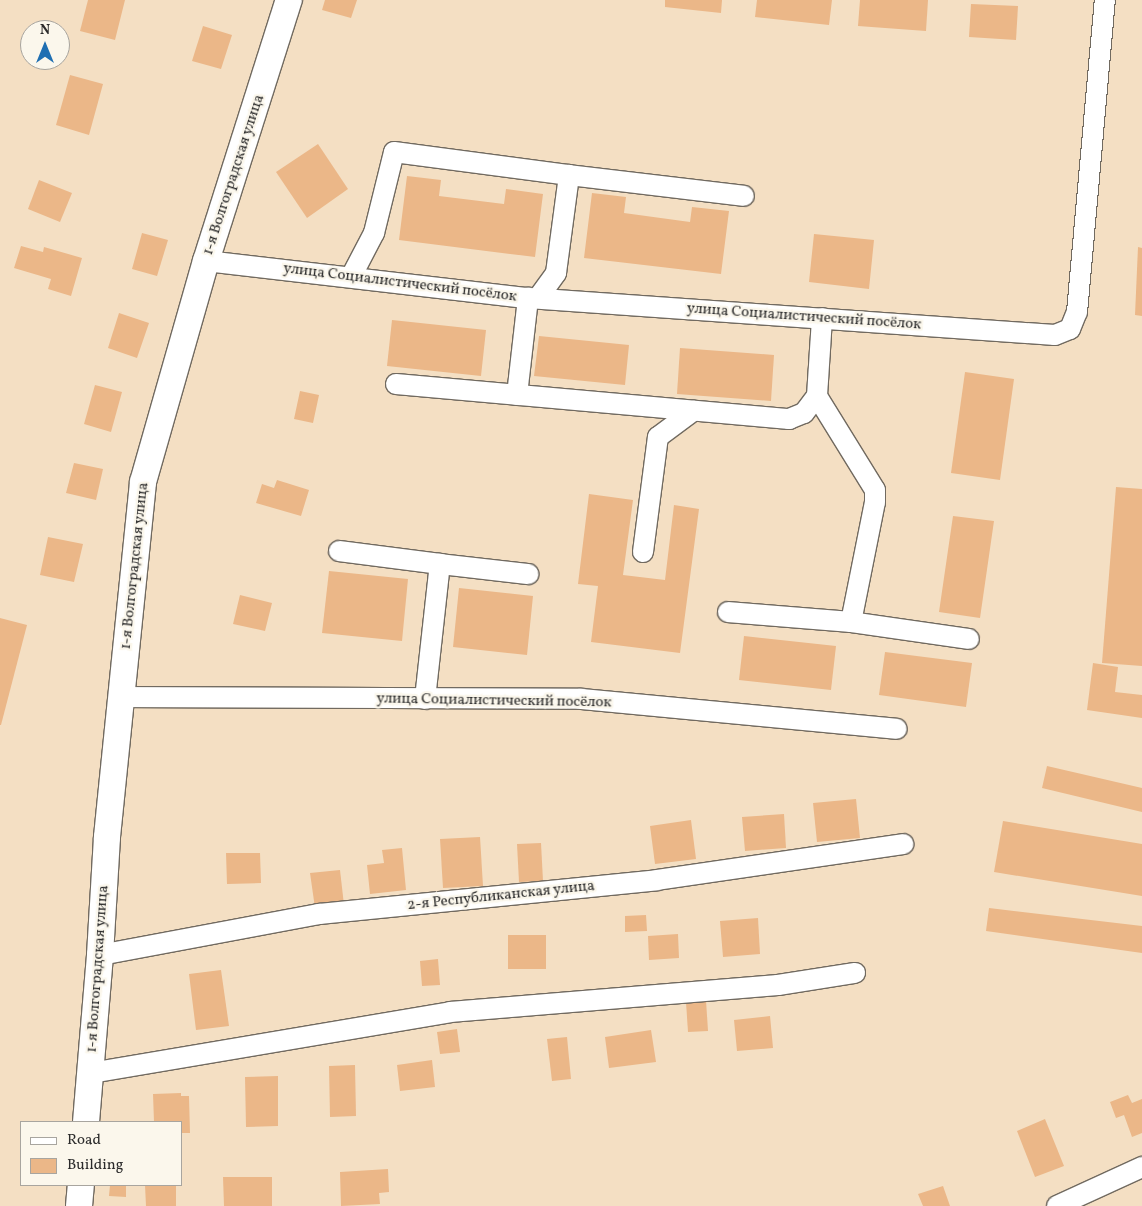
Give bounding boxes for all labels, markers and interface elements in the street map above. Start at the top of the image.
north arrow [20,20,70,70]
text: N [40,21,50,40]
street label: 1-я Волгоградская улица [199,92,269,258]
street label: улица Социалистический посёлок [282,260,518,306]
street label: улица Социалистический посёлок [686,300,922,334]
street label: 1-я Волгоградская улица [117,481,153,651]
street label: улица Социалистический посёлок [376,690,612,712]
street label: 2-я Республиканская улица [406,877,596,915]
street label: 1-я Волгоградская улица [83,884,113,1054]
legend [20,1121,182,1186]
text: Road [67,1130,101,1151]
text: Building [67,1155,123,1176]

